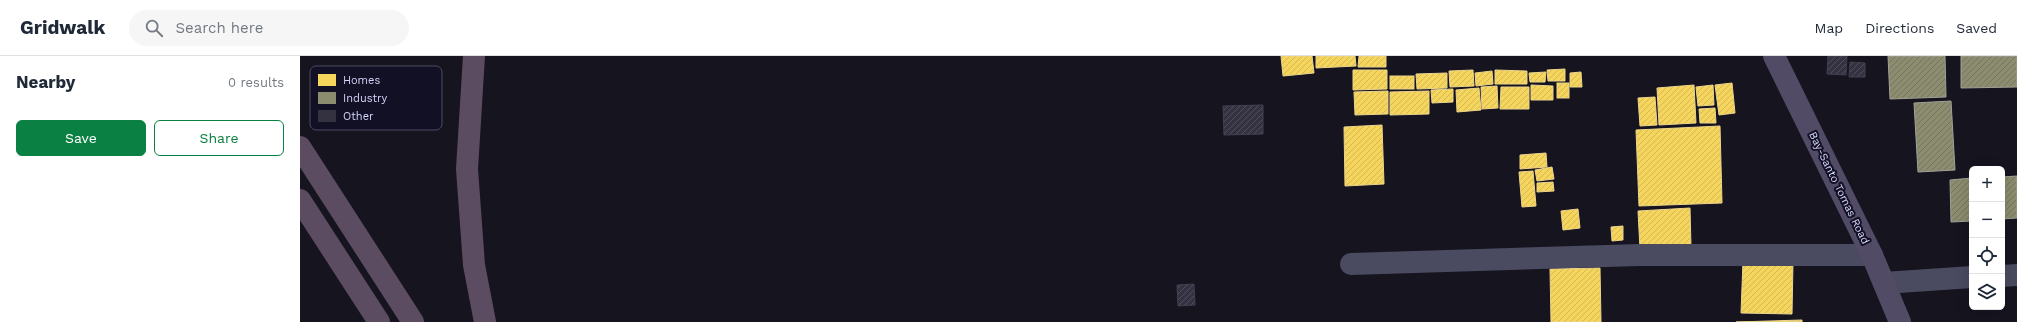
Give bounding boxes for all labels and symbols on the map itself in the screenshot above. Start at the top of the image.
legend [310,66,442,130]
text: Homes [343,74,380,87]
text: Industry [343,92,388,105]
text: Other [343,110,374,123]
street label: Bay-Santo Tomas Road [1806,130,1872,246]

